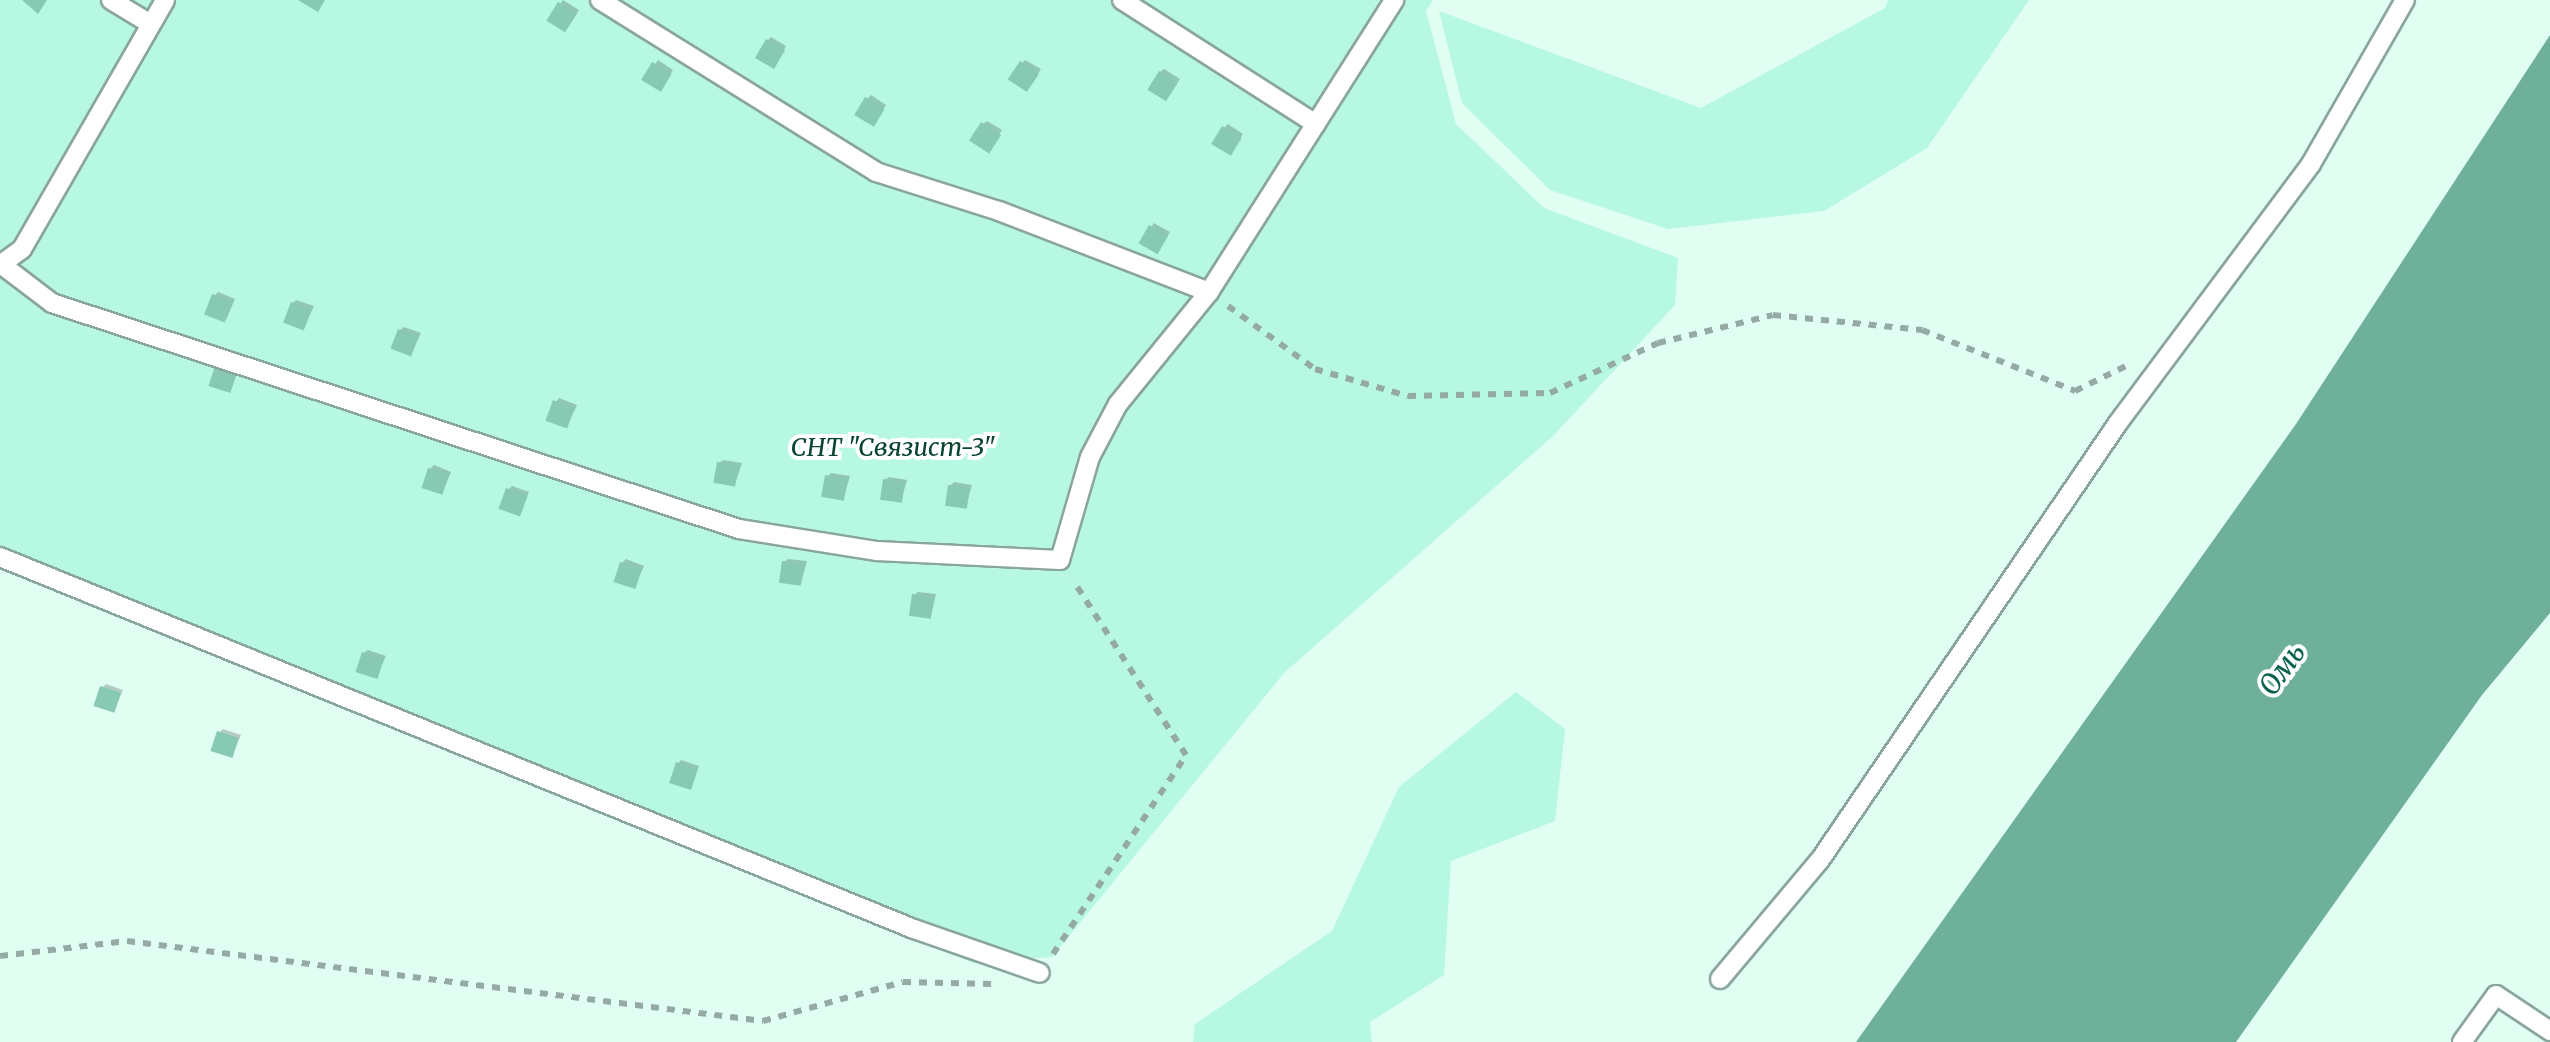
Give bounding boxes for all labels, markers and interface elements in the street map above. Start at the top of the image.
park label: СНТ "Связист-3" [791,432,995,462]
water label: Омь [2252,636,2312,702]

